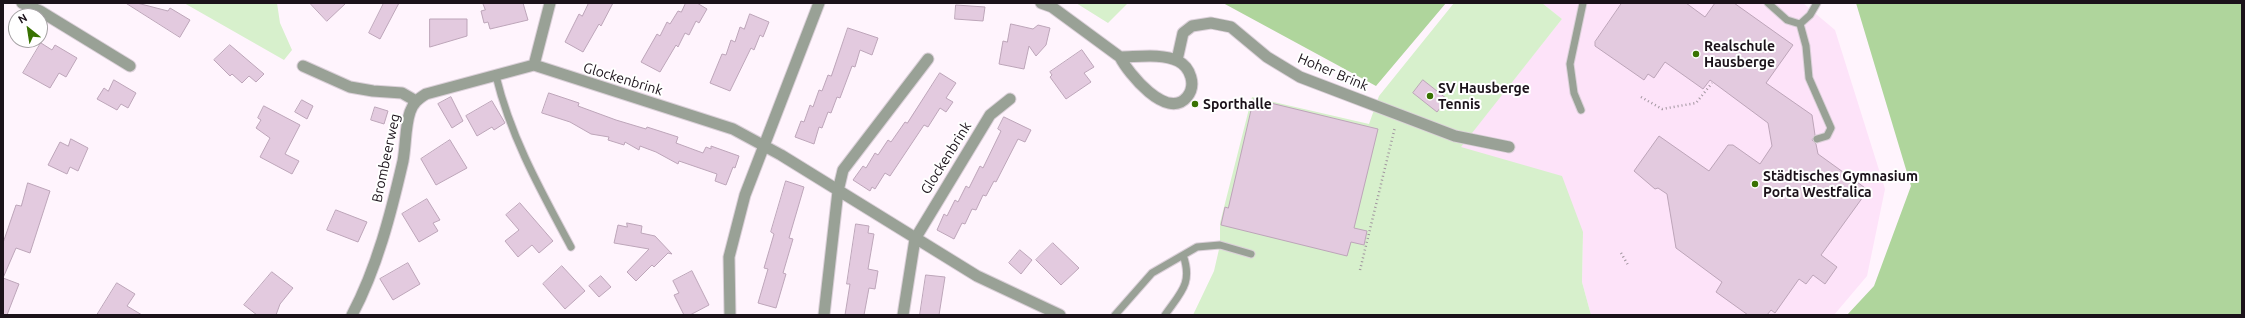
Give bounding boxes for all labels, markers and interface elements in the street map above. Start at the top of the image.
north arrow [8,8,48,48]
text: N [16,11,29,26]
place label: Realschule Hausberge [1704,38,1775,70]
marker: Realschule Hausberge [1691,49,1701,59]
street label: Hoher Brink [1295,50,1371,94]
street label: Glockenbrink [581,59,665,99]
place label: SV Hausberge Tennis [1438,80,1530,112]
marker: SV Hausberge Tennis [1425,91,1435,101]
place label: Sporthalle [1203,96,1272,112]
marker: Sporthalle [1190,99,1200,109]
street label: Brombeerweg [368,112,404,204]
street label: Glockenbrink [917,119,975,197]
place label: Städtisches Gymnasium Porta Westfalica [1763,168,1918,200]
marker: Städtisches Gymnasium Porta Westfalica [1750,179,1760,189]

